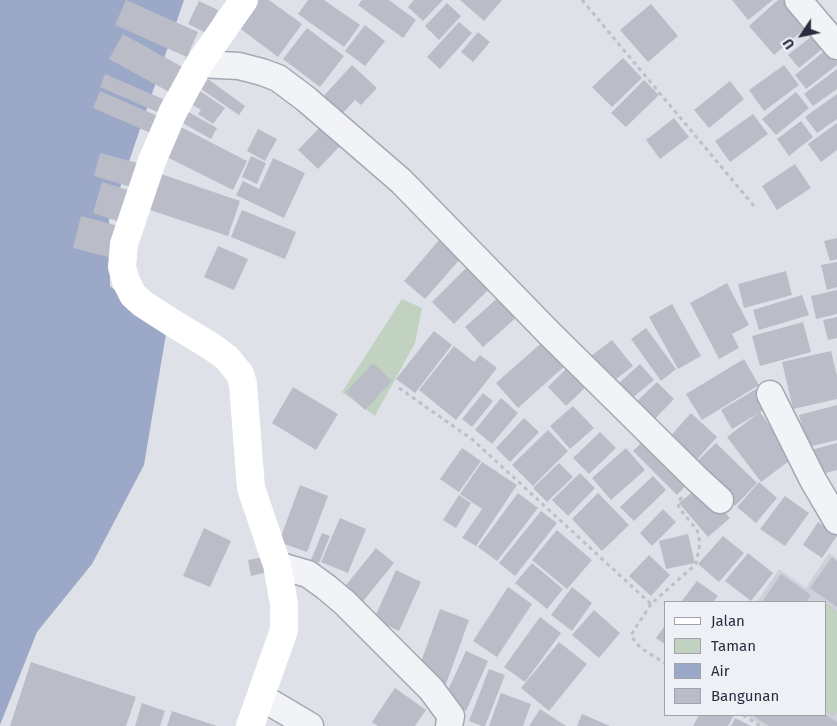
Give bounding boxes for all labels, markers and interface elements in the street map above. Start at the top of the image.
north arrow [777,10,827,60]
text: U [780,35,799,52]
legend [664,601,827,716]
text: Jalan [711,612,745,630]
text: Taman [711,637,756,655]
text: Air [711,662,730,680]
text: Bangunan [711,687,779,705]

